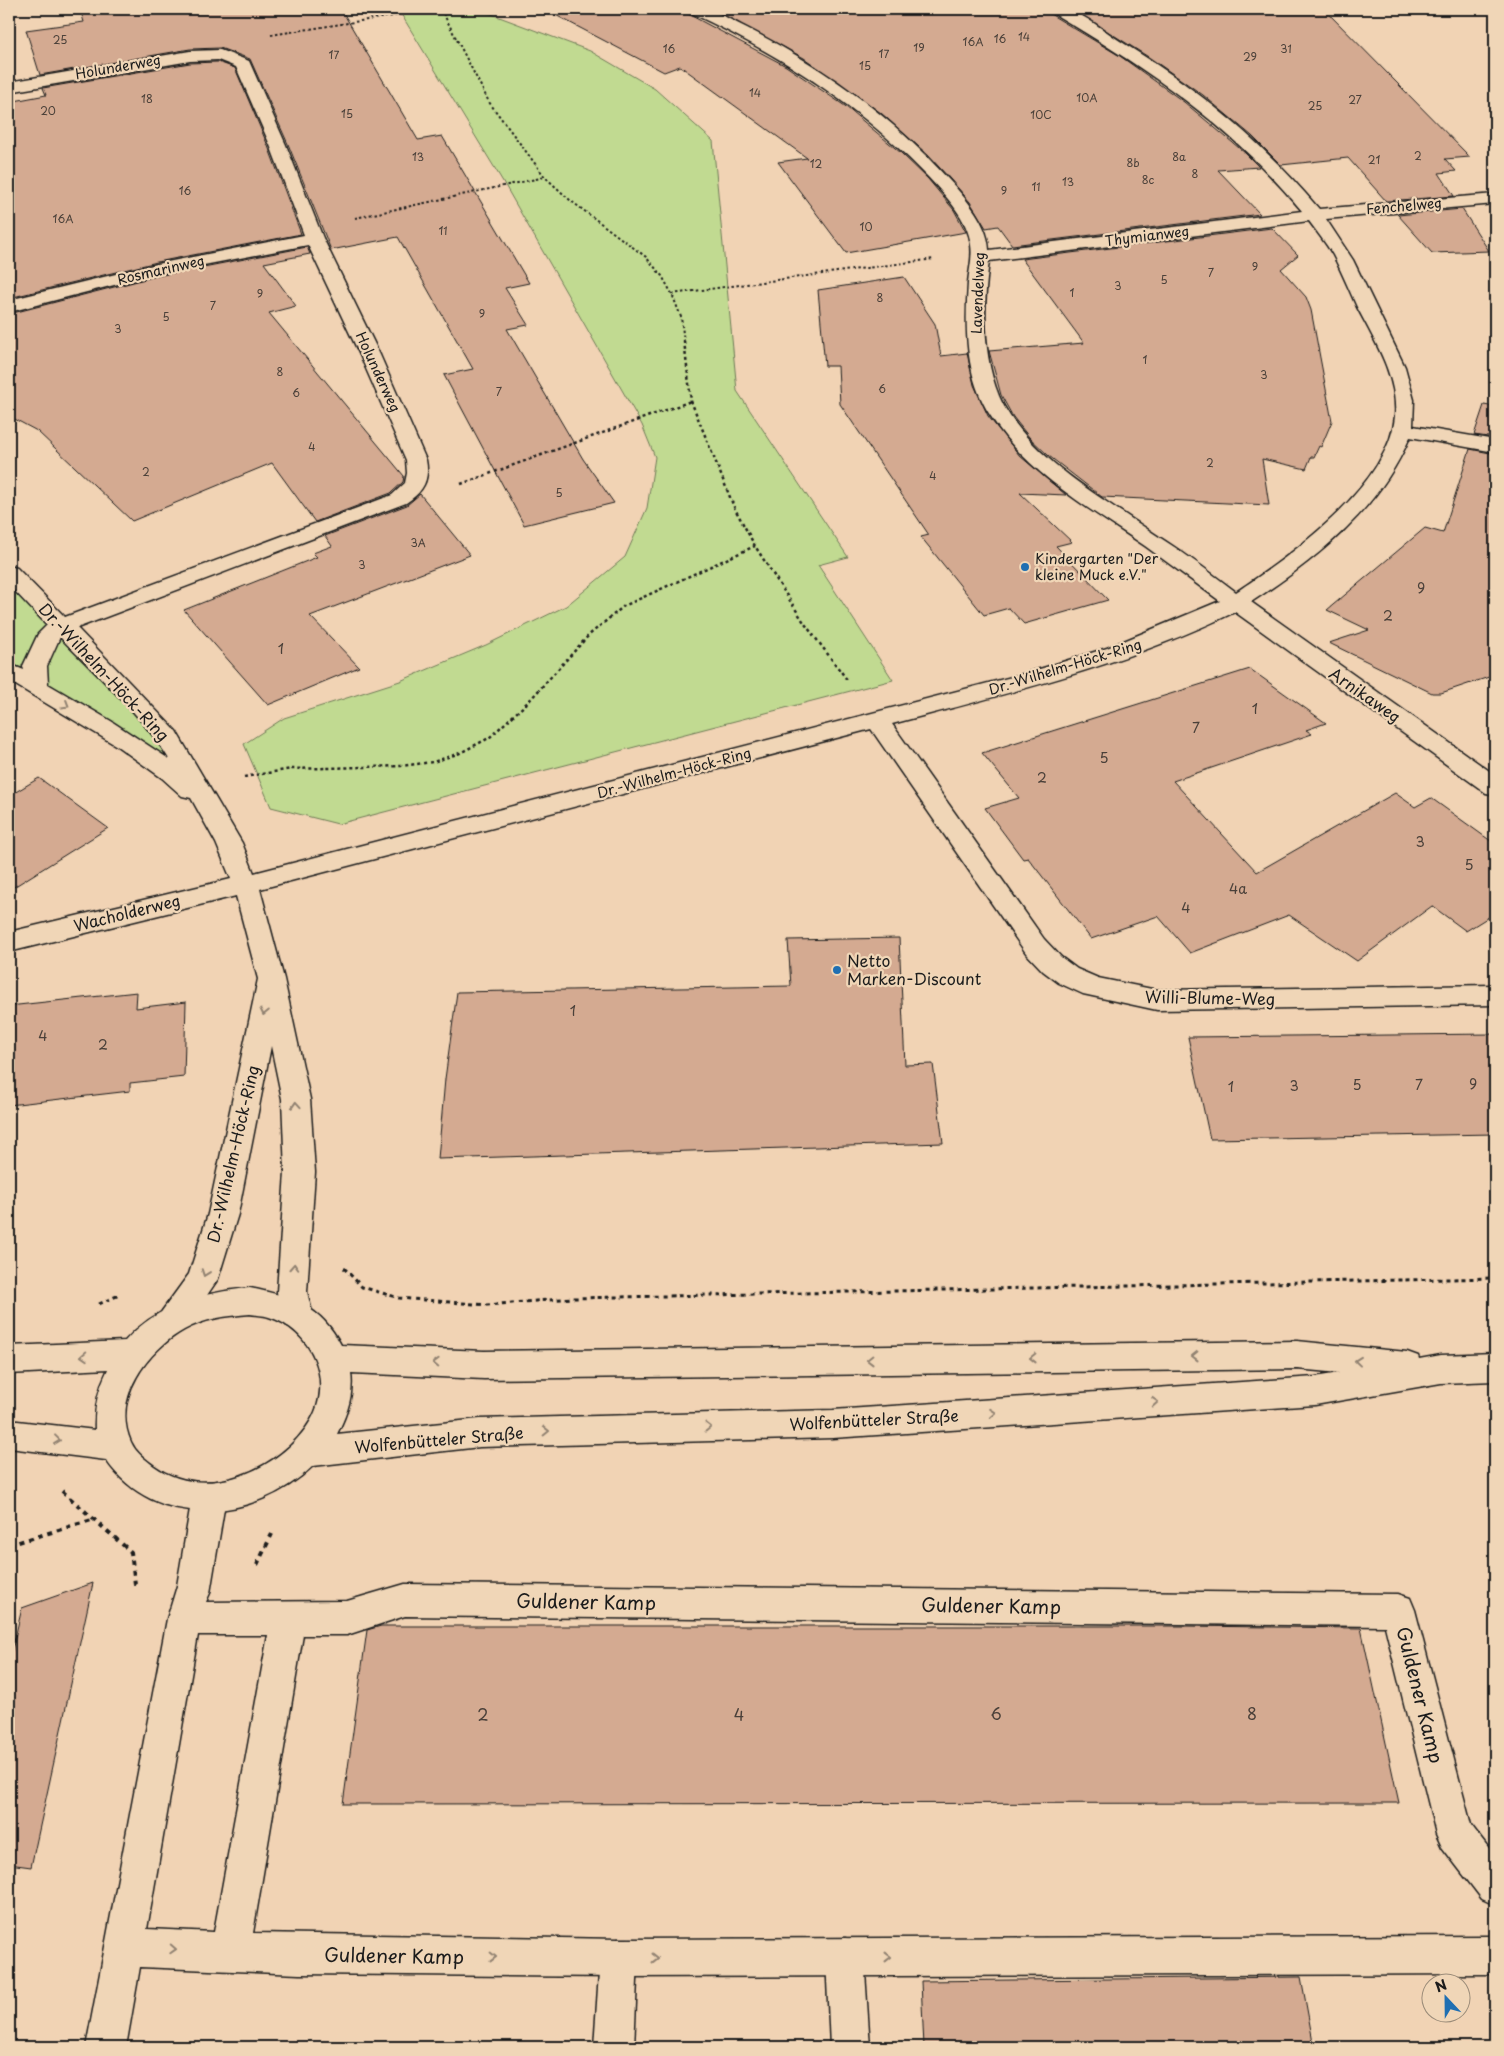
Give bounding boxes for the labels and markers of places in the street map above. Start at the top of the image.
place label: Kindergarten "Der kleine Muck e.V." [1035,548,1159,585]
marker: Kindergarten "Der kleine Muck e.V." [1019,561,1031,573]
place label: Netto Marken-Discount [847,948,982,990]
marker: Netto Marken-Discount [831,964,843,976]

